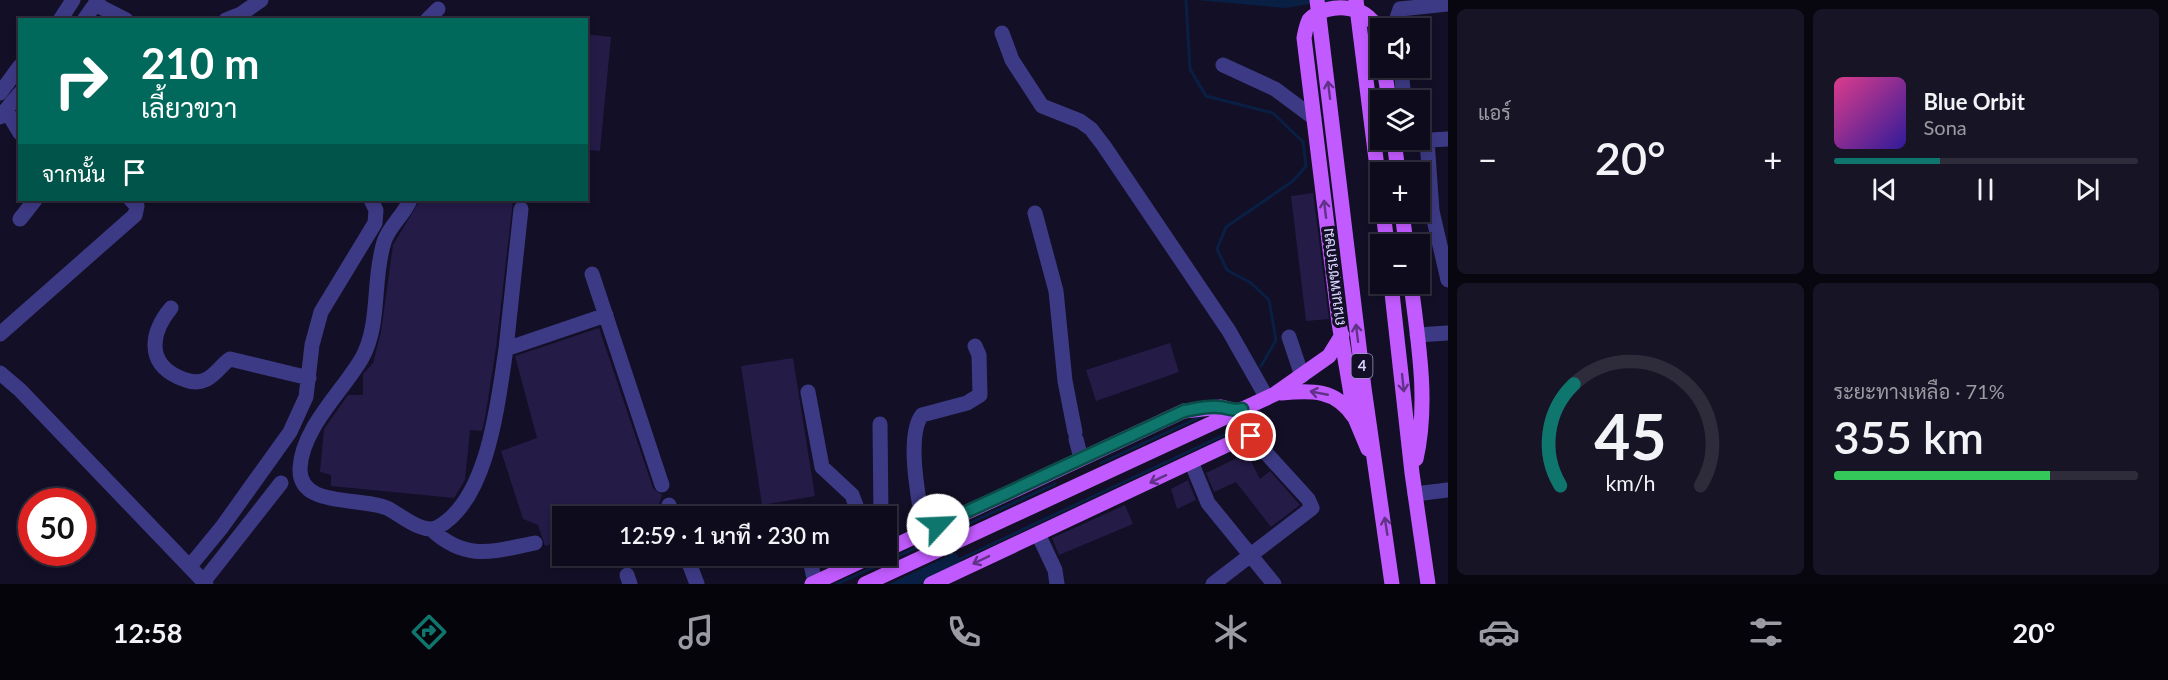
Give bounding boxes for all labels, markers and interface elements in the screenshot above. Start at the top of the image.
map controls [1370,18,1430,294]
button: sound [1370,18,1430,78]
text: 210 m [141,38,259,88]
icon: right [42,42,120,120]
one-way arrow [1323,81,1334,100]
text: Blue Orbit [1924,88,2025,115]
button: layers [1370,90,1430,150]
text: เลี้ยวขวา [141,91,237,124]
text: แอร์ [1478,100,1511,124]
text: Sona [1924,115,1967,139]
text: 20° [1595,131,1666,185]
text: − [1478,139,1497,179]
text: + [1763,139,1782,179]
icon: arrive [118,156,151,189]
text: จากนั้น [42,160,106,187]
button: + [1370,162,1430,222]
icon: previous [1868,173,1901,206]
icon: pause [1969,173,2002,206]
icon: next [2071,173,2104,206]
one-way arrow [1319,200,1330,220]
street label: ถนนเพชรเกษม [1317,227,1348,327]
button: − [1370,234,1430,294]
one-way arrow [1352,324,1363,343]
road number: 4 [1352,354,1372,378]
one-way arrow [1398,373,1409,393]
text: ระยะทางเหลือ · 71% [1834,379,2005,403]
one-way arrow [1310,387,1330,398]
text: 45 [1594,398,1666,473]
pin [1225,410,1276,461]
text: 355 km [1834,410,1984,464]
icon: arrive [1234,419,1267,452]
text: km/h [1605,470,1655,496]
one-way arrow [1150,474,1168,485]
speed limit sign: 50 [18,488,96,566]
position arrow [906,493,970,557]
one-way arrow [1380,517,1391,536]
text: 12:59 · 1 นาที · 230 m [619,522,830,549]
one-way arrow [972,555,990,567]
icon: directions [408,611,450,653]
icon: music [675,611,717,653]
icon: phone [943,611,985,653]
icon: climate [1210,611,1252,653]
icon: car [1478,611,1520,653]
icon: filters [1745,611,1787,653]
text: 12:58 [113,616,182,649]
text: 20° [2013,616,2055,649]

